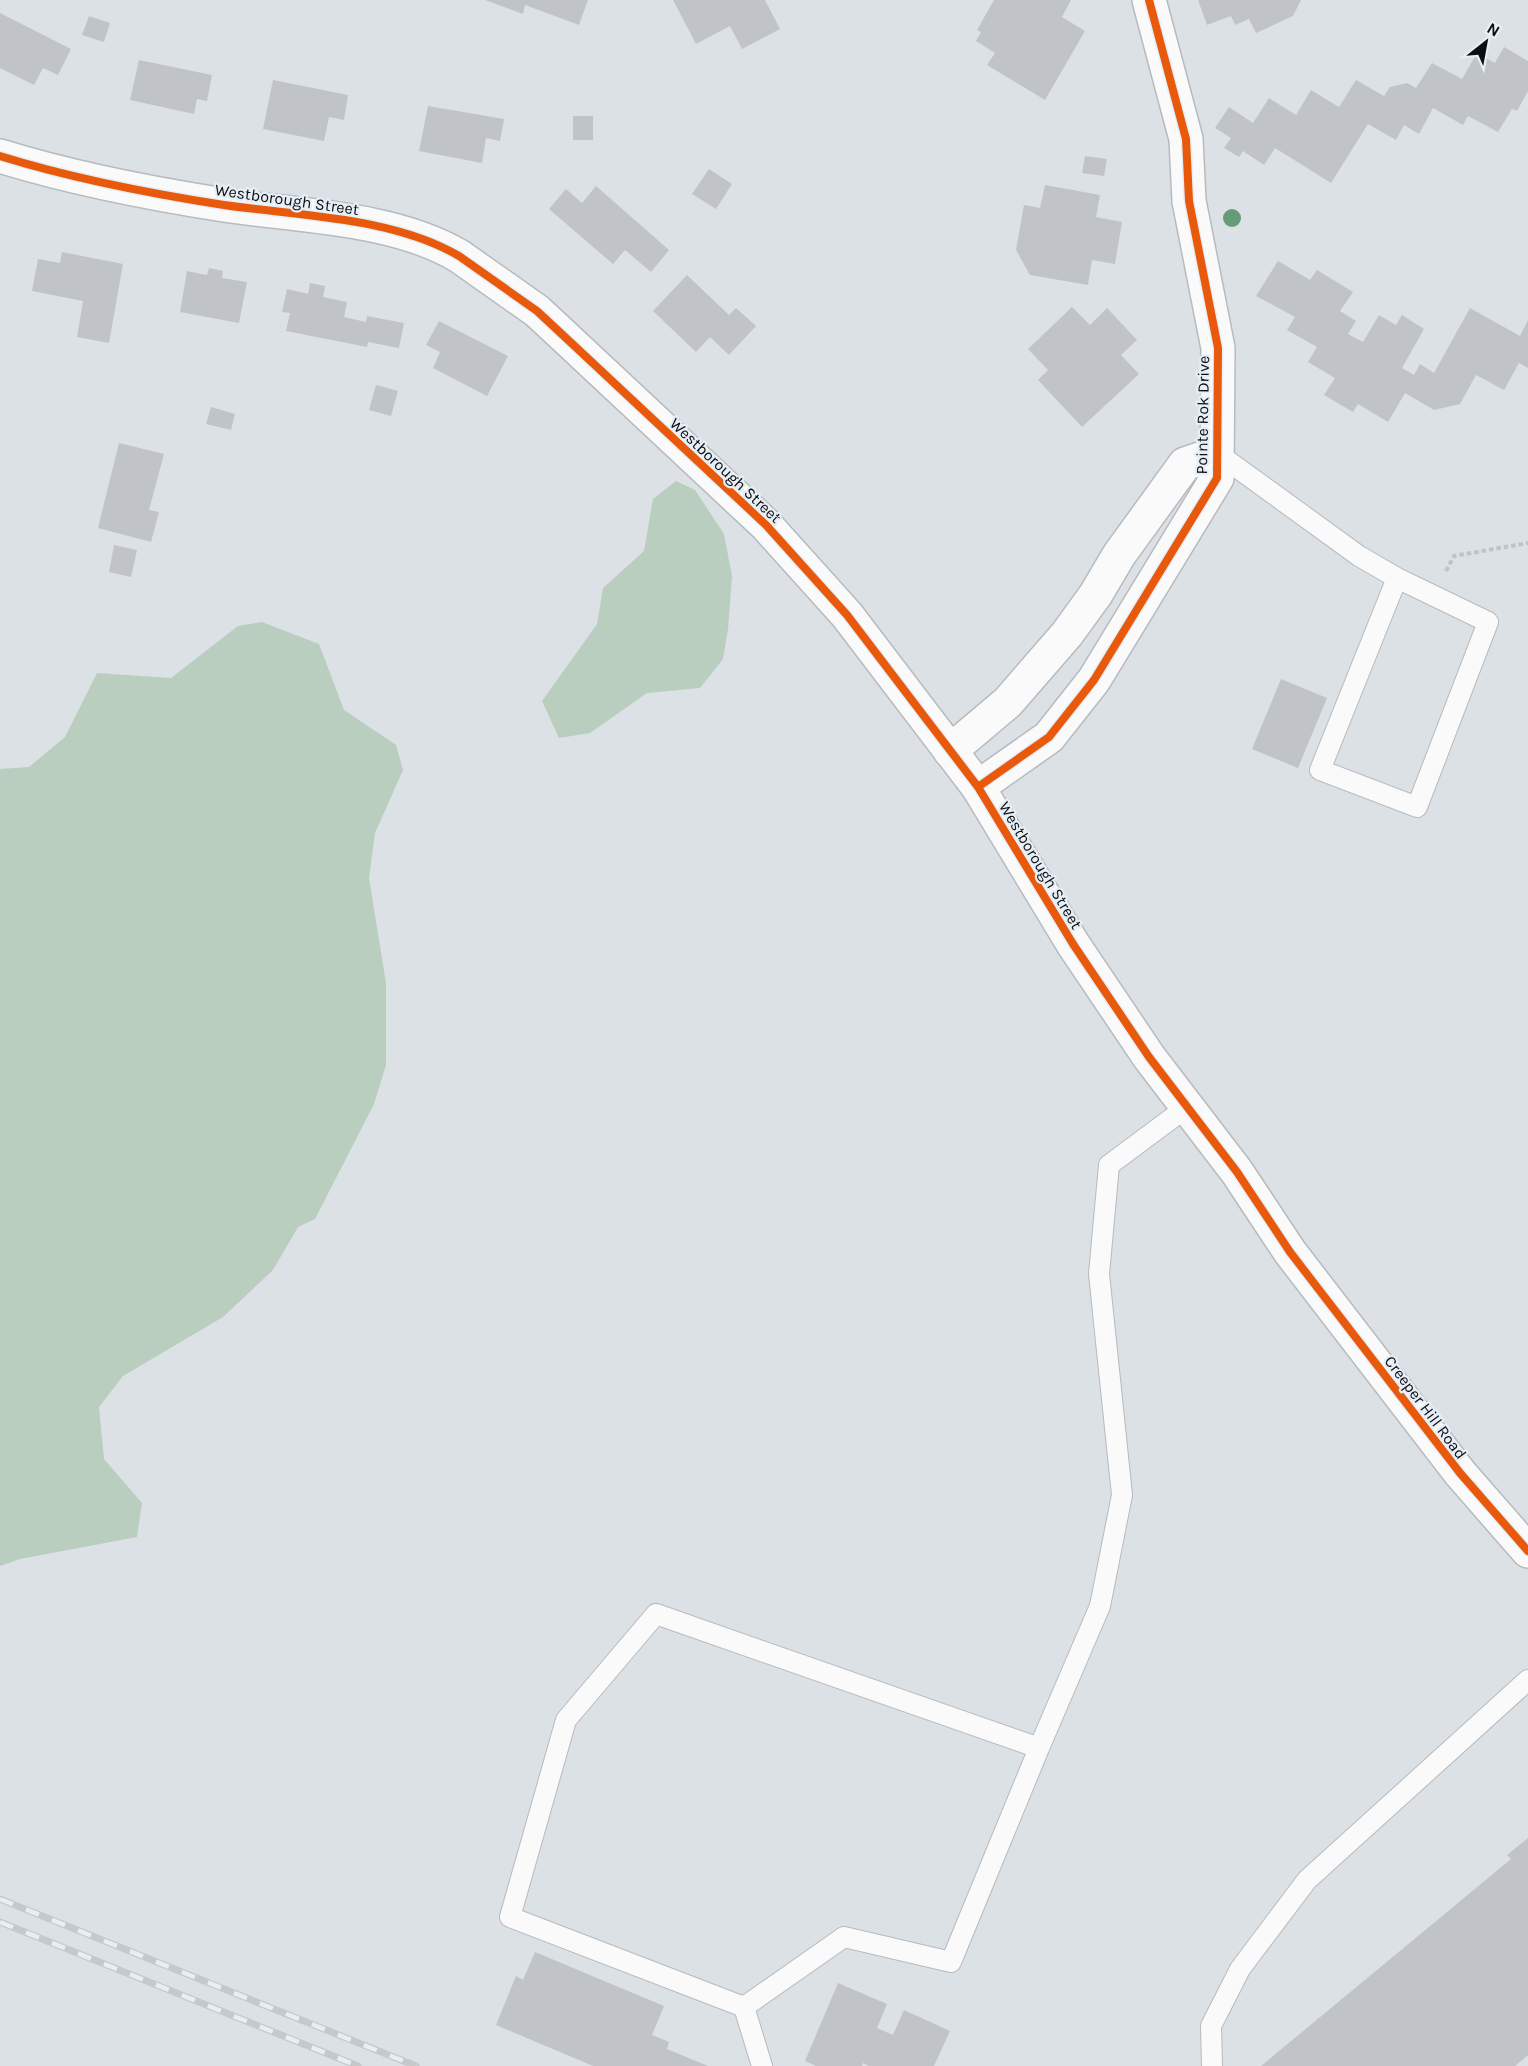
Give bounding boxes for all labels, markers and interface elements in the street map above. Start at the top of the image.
north arrow [1456,12,1516,72]
text: N [1484,18,1503,41]
street label: Westborough Street [214,180,360,219]
street label: Pointe Rok Drive [1192,355,1213,475]
street label: Westborough Street [666,414,785,527]
street label: Westborough Street [995,798,1086,932]
street label: Creeper Hill Road [1381,1352,1471,1463]

